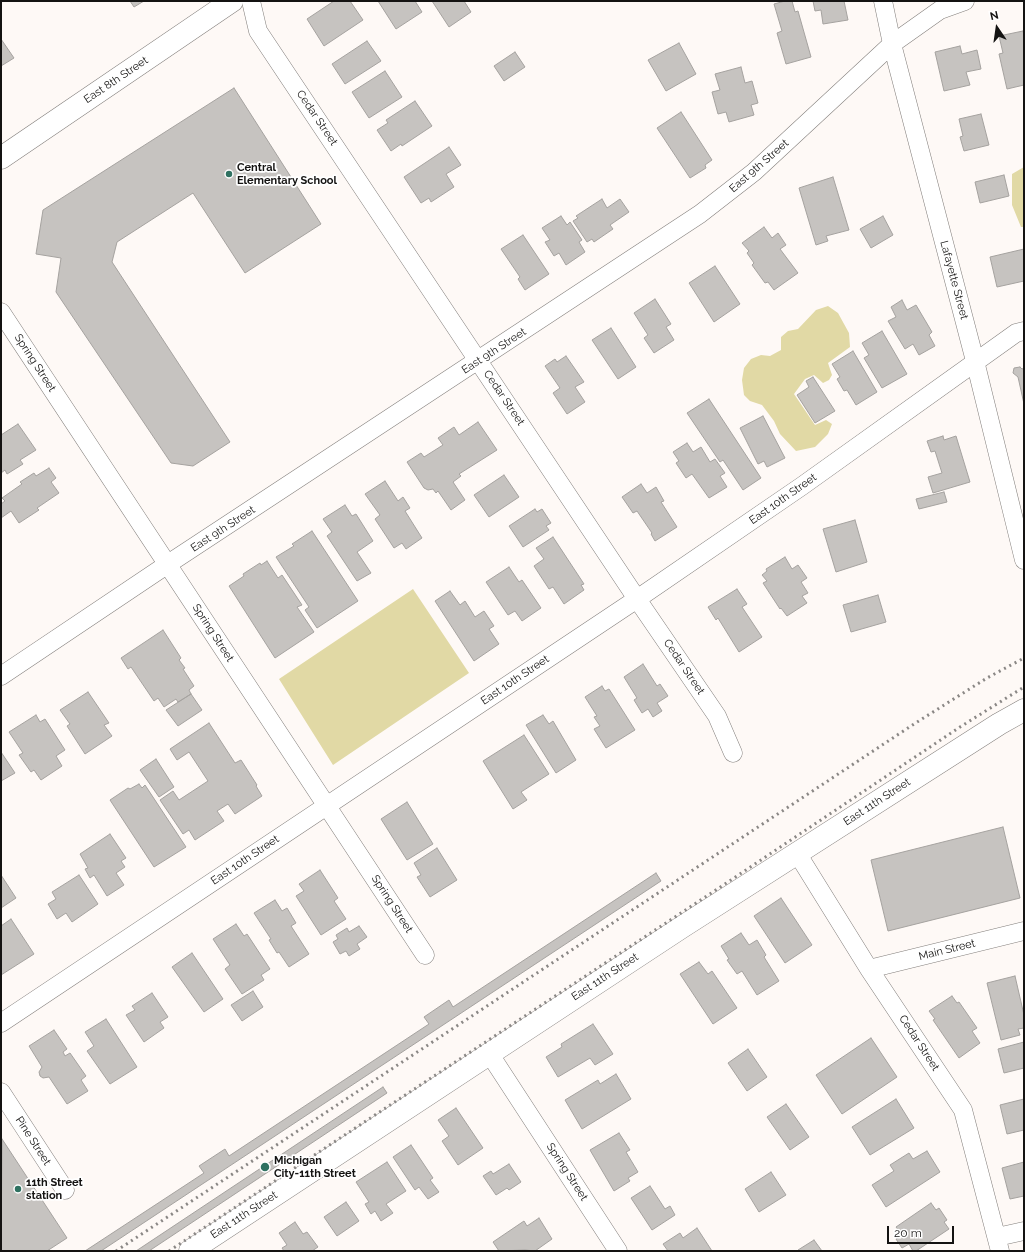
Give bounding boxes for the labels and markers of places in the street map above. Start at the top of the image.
place label: Central Elementary School [237,161,337,187]
marker: Central Elementary School [224,169,234,179]
place label: Michigan City-11th Street [274,1154,356,1180]
marker: Michigan City-11th Street [259,1161,271,1173]
place label: 11th Street station [26,1176,83,1202]
marker: 11th Street station [13,1184,23,1194]

